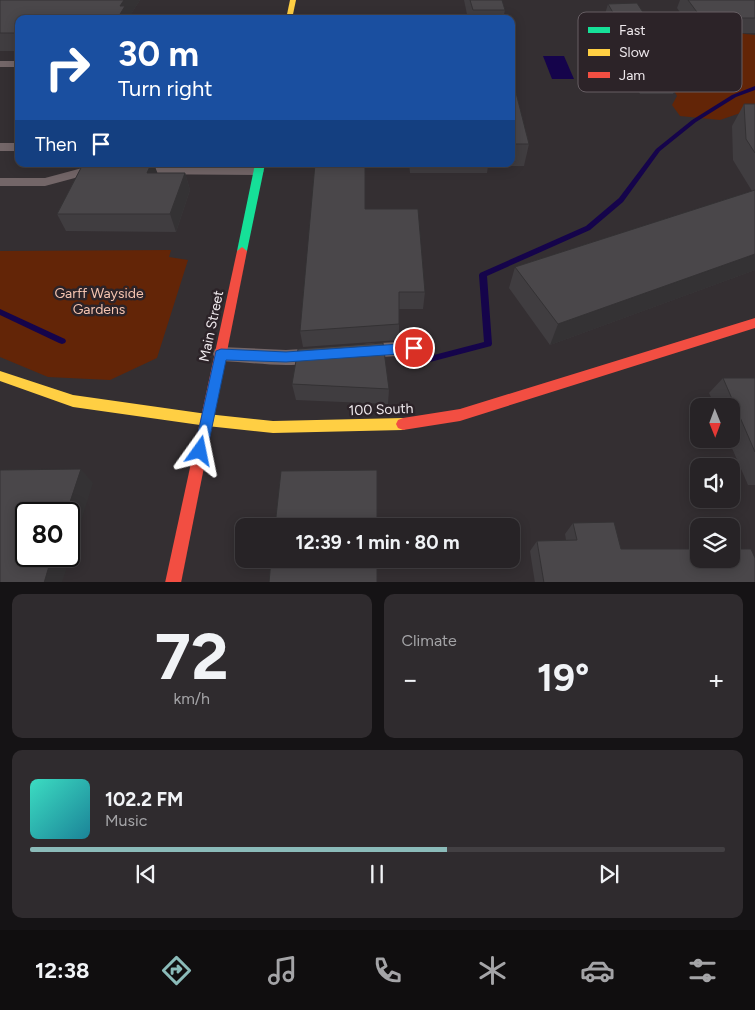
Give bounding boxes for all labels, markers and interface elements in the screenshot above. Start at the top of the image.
legend [578,12,742,92]
text: Fast [619,22,645,39]
text: 30 m [118,33,199,75]
icon: right [35,35,100,100]
text: Slow [619,44,650,61]
text: Jam [619,67,645,84]
text: Turn right [118,75,213,102]
icon: arrive [87,130,115,158]
text: Then [35,133,77,156]
park label: Garff Wayside Gardens [54,285,144,318]
street label: Main Street [196,289,227,363]
pin [393,327,435,369]
icon: arrive [400,334,428,362]
north arrow [690,398,740,448]
map controls [690,398,740,568]
street label: 100 South [348,400,414,419]
position arrow [173,424,225,476]
button: sound [690,458,740,508]
speed limit sign: 80 [15,502,80,567]
button: layers [690,518,740,568]
text: 12:39 · 1 min · 80 m [295,531,460,554]
text: 72 [155,617,229,695]
text: Climate [402,631,457,650]
text: 19° [537,655,589,701]
text: − [402,662,419,696]
text: + [708,662,725,696]
text: km/h [173,689,210,708]
text: 102.2 FM [105,788,183,811]
text: Music [105,811,147,830]
icon: previous [132,860,160,888]
icon: pause [363,860,391,888]
icon: next [595,860,623,888]
icon: directions [159,953,194,988]
icon: music [265,953,300,988]
icon: phone [370,953,405,988]
icon: climate [475,953,510,988]
icon: car [580,953,615,988]
icon: filters [685,953,720,988]
text: 12:38 [35,957,89,984]

